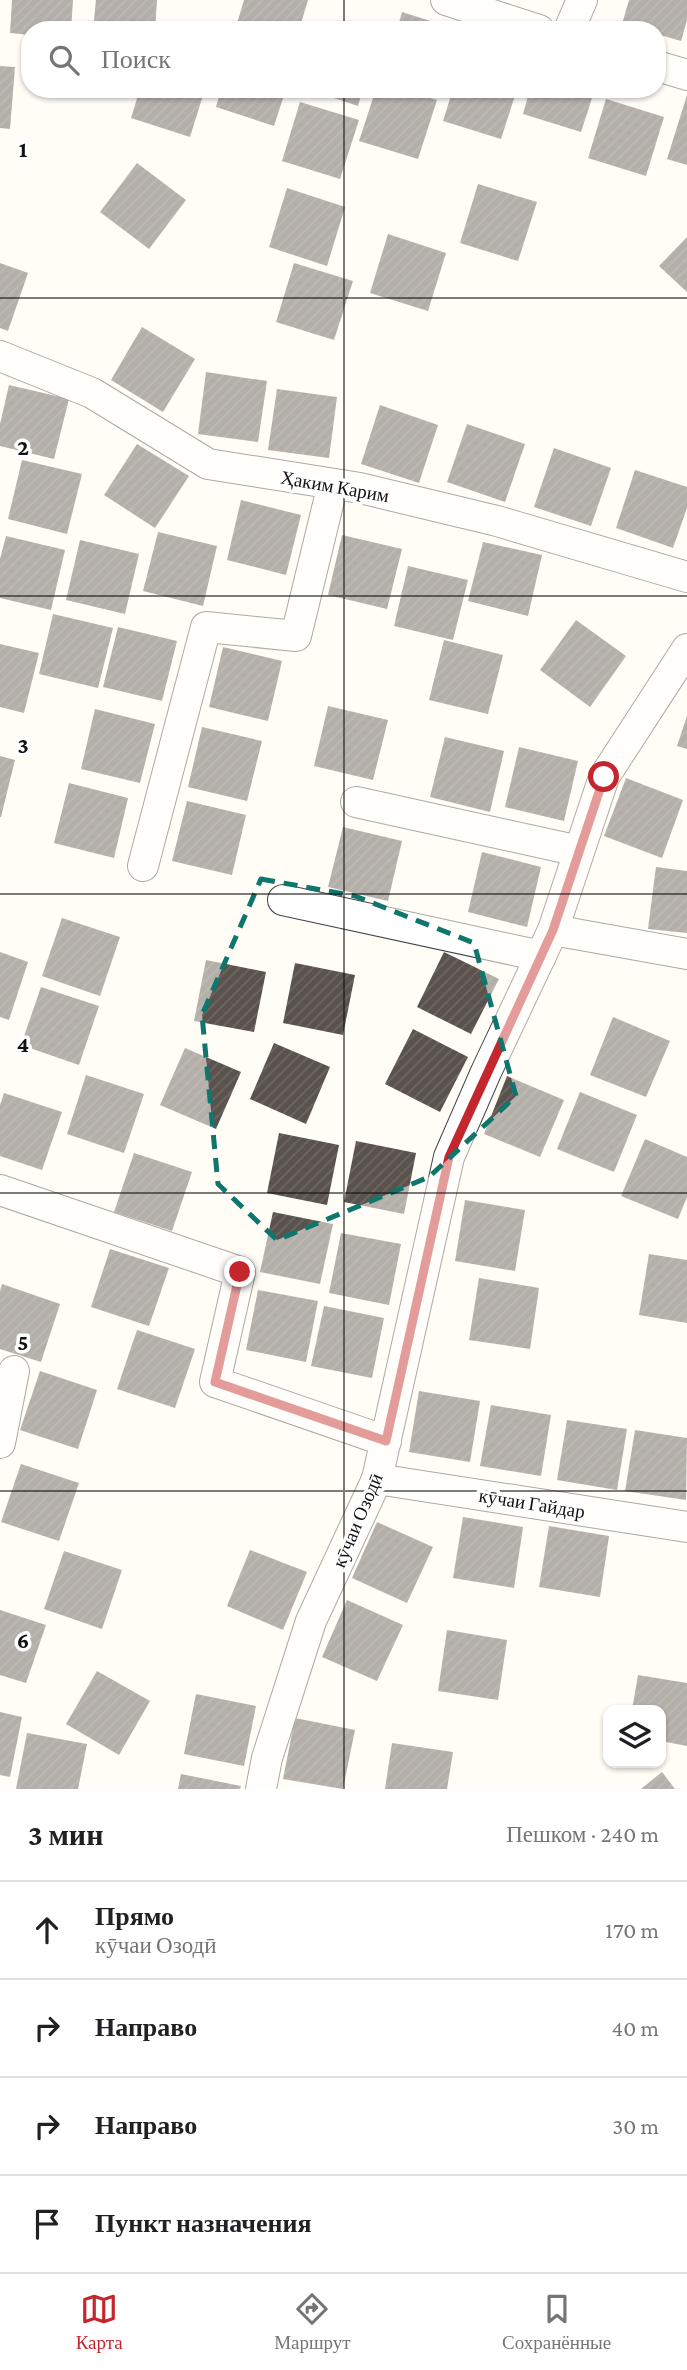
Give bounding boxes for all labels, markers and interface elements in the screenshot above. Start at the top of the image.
search box [21,21,666,98]
icon: search [45,41,83,79]
text: Поиск [101,45,171,74]
text: 1 [19,136,28,162]
text: 2 [17,434,29,460]
street label: Ҳаким Карим [279,467,391,506]
text: 3 [17,732,29,758]
route start [588,761,619,792]
text: 4 [17,1031,29,1057]
route end [224,1256,255,1287]
text: 5 [17,1329,29,1355]
street label: кӯчаи Озодӣ [328,1470,387,1570]
street label: кӯчаи Гайдар [477,1485,586,1522]
text: 6 [17,1627,29,1653]
map controls [603,1705,666,1768]
button: layers [603,1705,666,1768]
text: 3 мин [28,1818,103,1851]
text: Пешком · 240 m [506,1821,659,1847]
text: Прямо [95,1902,174,1931]
icon: ahead [28,1911,66,1949]
text: 170 m [605,1917,659,1943]
text: кӯчаи Озодӣ [95,1932,216,1958]
icon: right [28,2009,66,2047]
text: Направо [95,2013,197,2042]
text: 40 m [611,2015,659,2041]
icon: right [28,2107,66,2145]
text: Направо [95,2111,197,2140]
text: 30 m [612,2113,659,2139]
icon: arrive [28,2205,66,2243]
text: Пункт назначения [95,2209,312,2238]
tab: Карта [76,2290,123,2354]
tab: Маршрут [274,2290,351,2354]
tab: Сохранённые [502,2290,611,2354]

